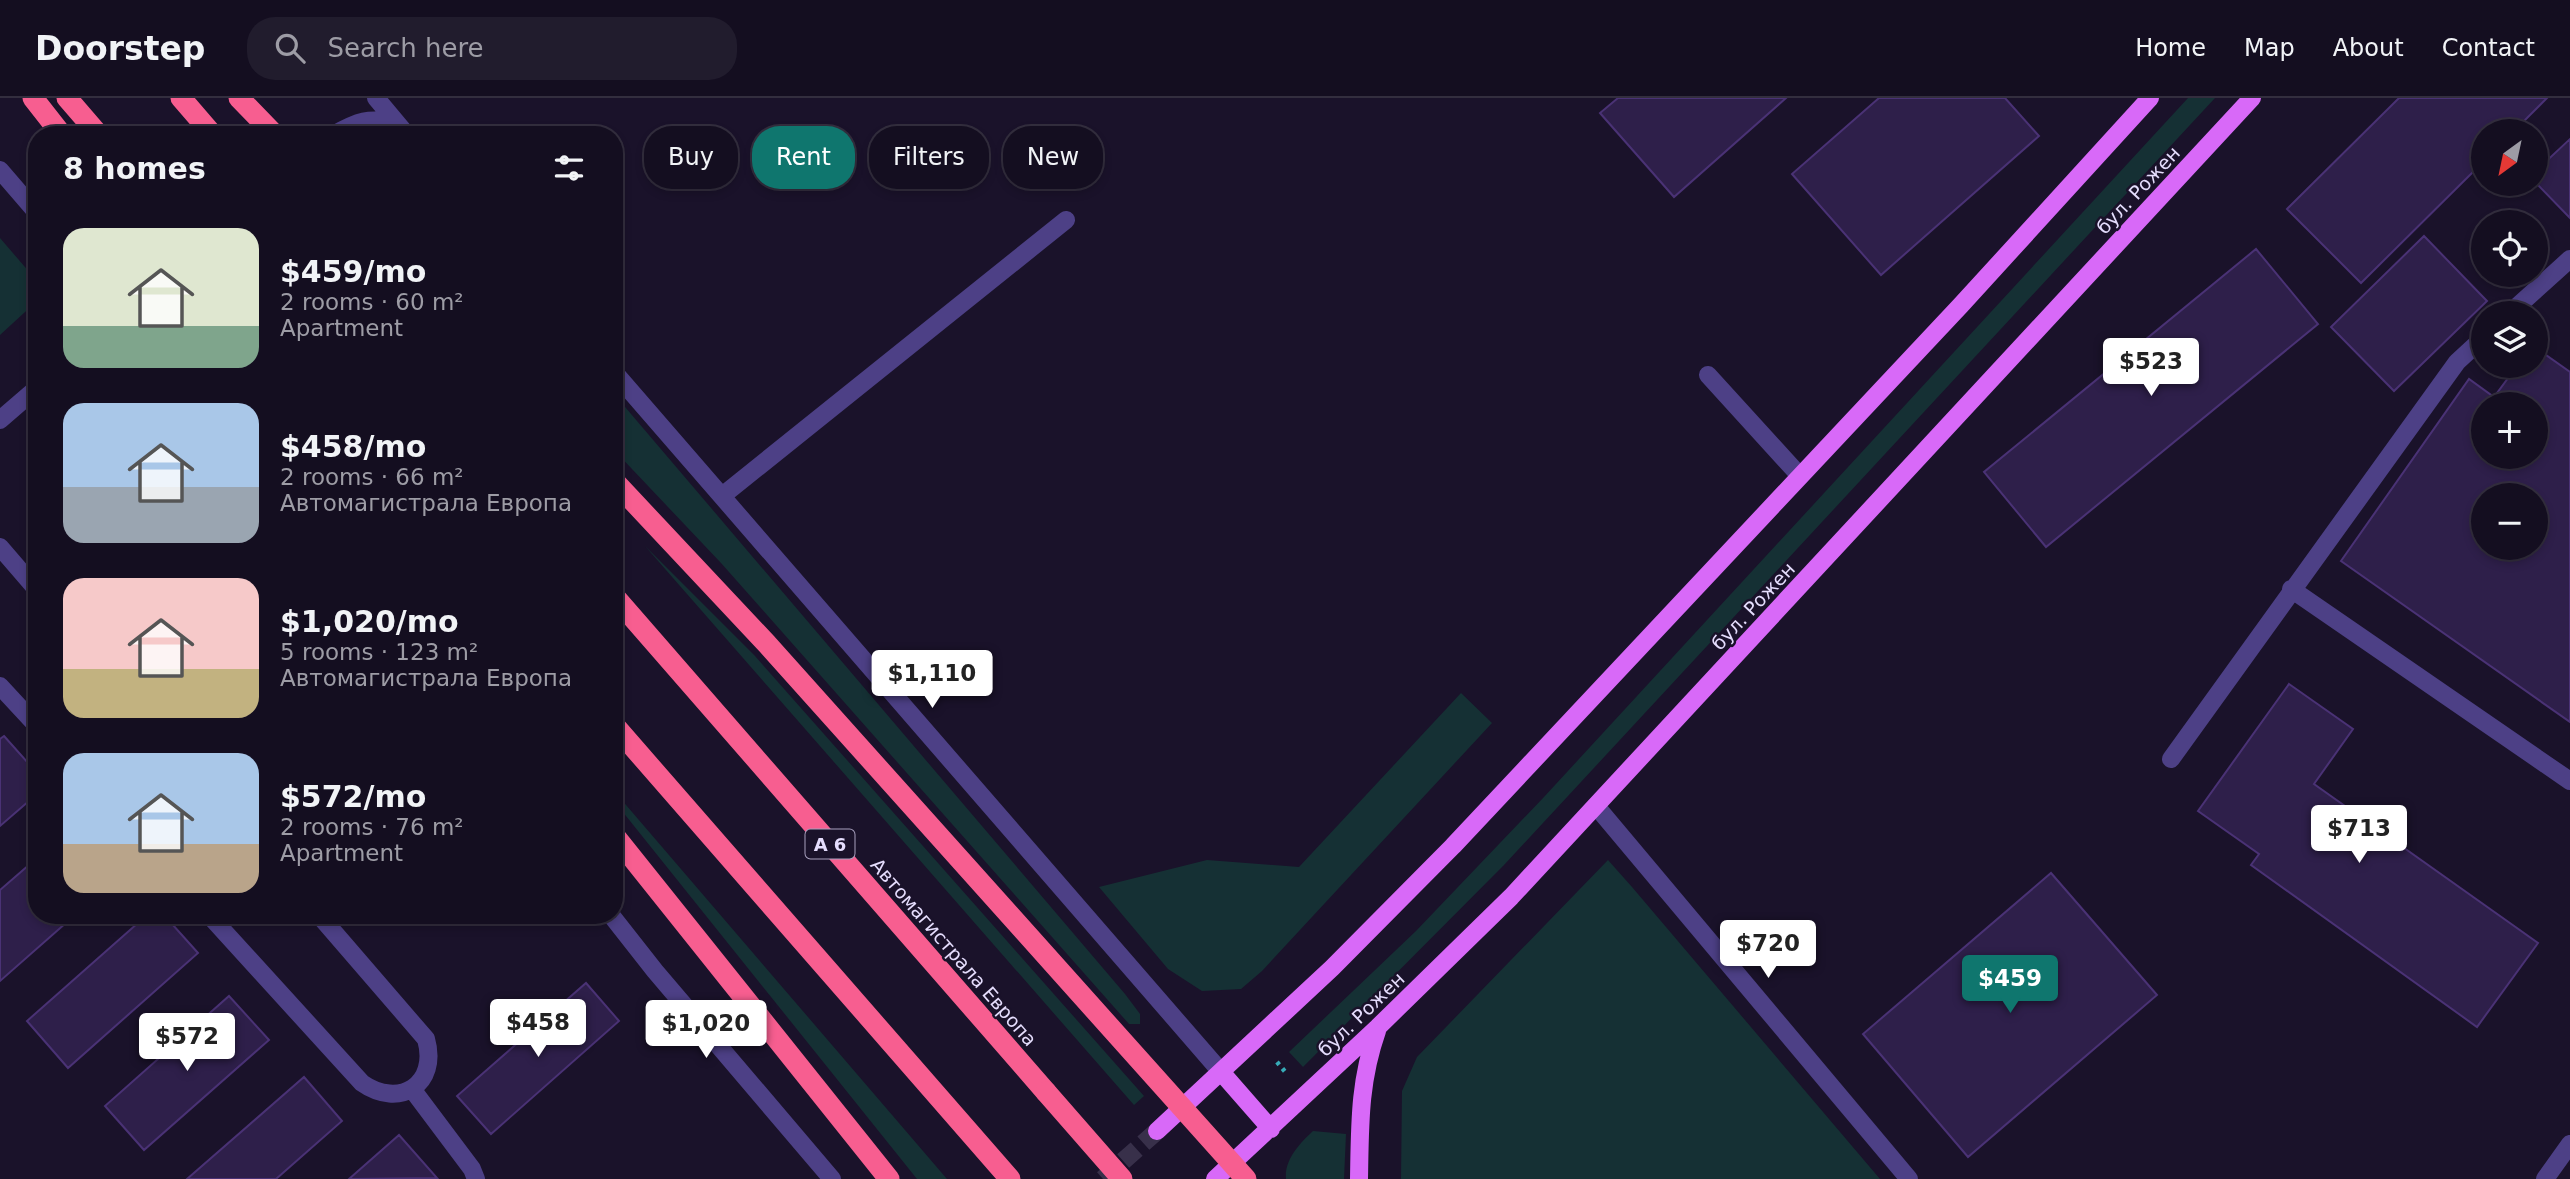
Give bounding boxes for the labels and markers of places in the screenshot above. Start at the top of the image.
pin: $523 [2110,338,2192,398]
pin: $1,110 [875,650,989,710]
pin: $713 [2318,806,2400,865]
pin: $720 [1727,920,1809,980]
pin: $459 [1969,956,2051,1015]
pin: $458 [497,1000,579,1059]
pin: $1,020 [649,1000,763,1060]
pin: $572 [146,1014,228,1073]

